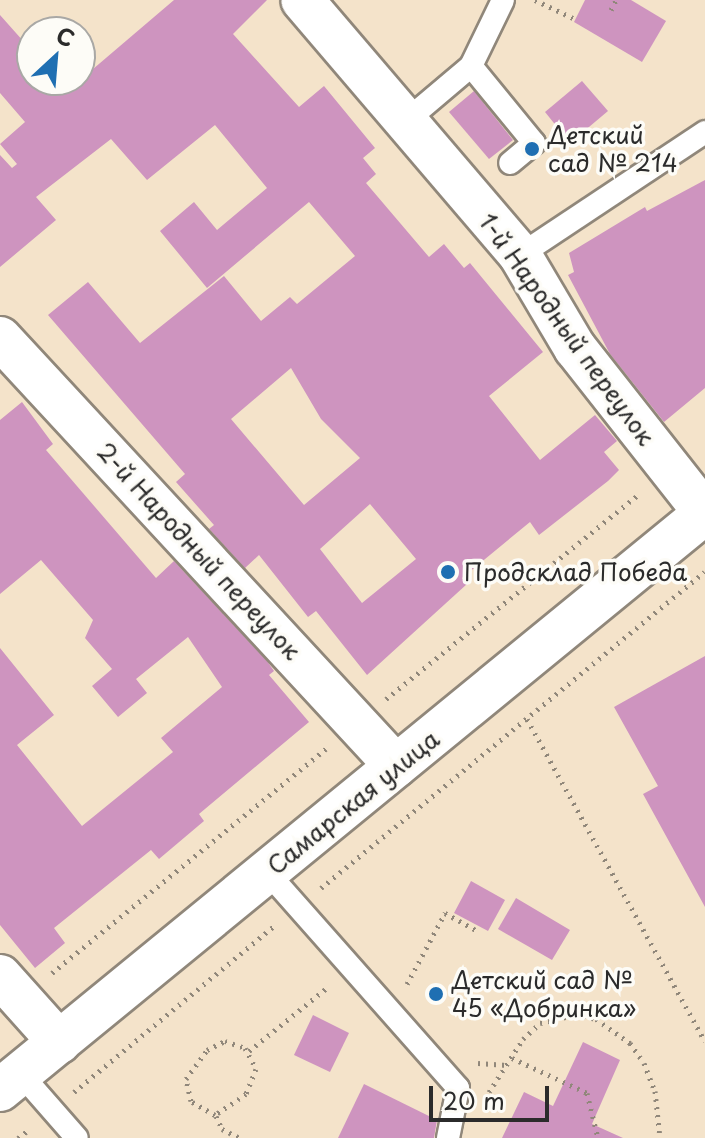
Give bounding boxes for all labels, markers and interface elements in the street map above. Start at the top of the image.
north arrow [16,16,96,96]
text: С [51,17,81,54]
place label: Детский сад № 214 [548,121,678,177]
marker: Детский сад № 214 [523,140,541,158]
street label: 1-й Народный переулок [473,207,661,451]
street label: 2-й Народный переулок [91,436,307,666]
place label: Продсклад Победа [464,558,687,586]
marker: Продсклад Победа [439,563,457,581]
street label: Самарская улица [261,723,445,881]
place label: Детский сад № 45 «Добринка» [452,966,637,1022]
marker: Детский сад № 45 «Добринка» [427,985,445,1003]
scale bar [433,1070,553,1120]
text: 20 m [443,1082,505,1118]

